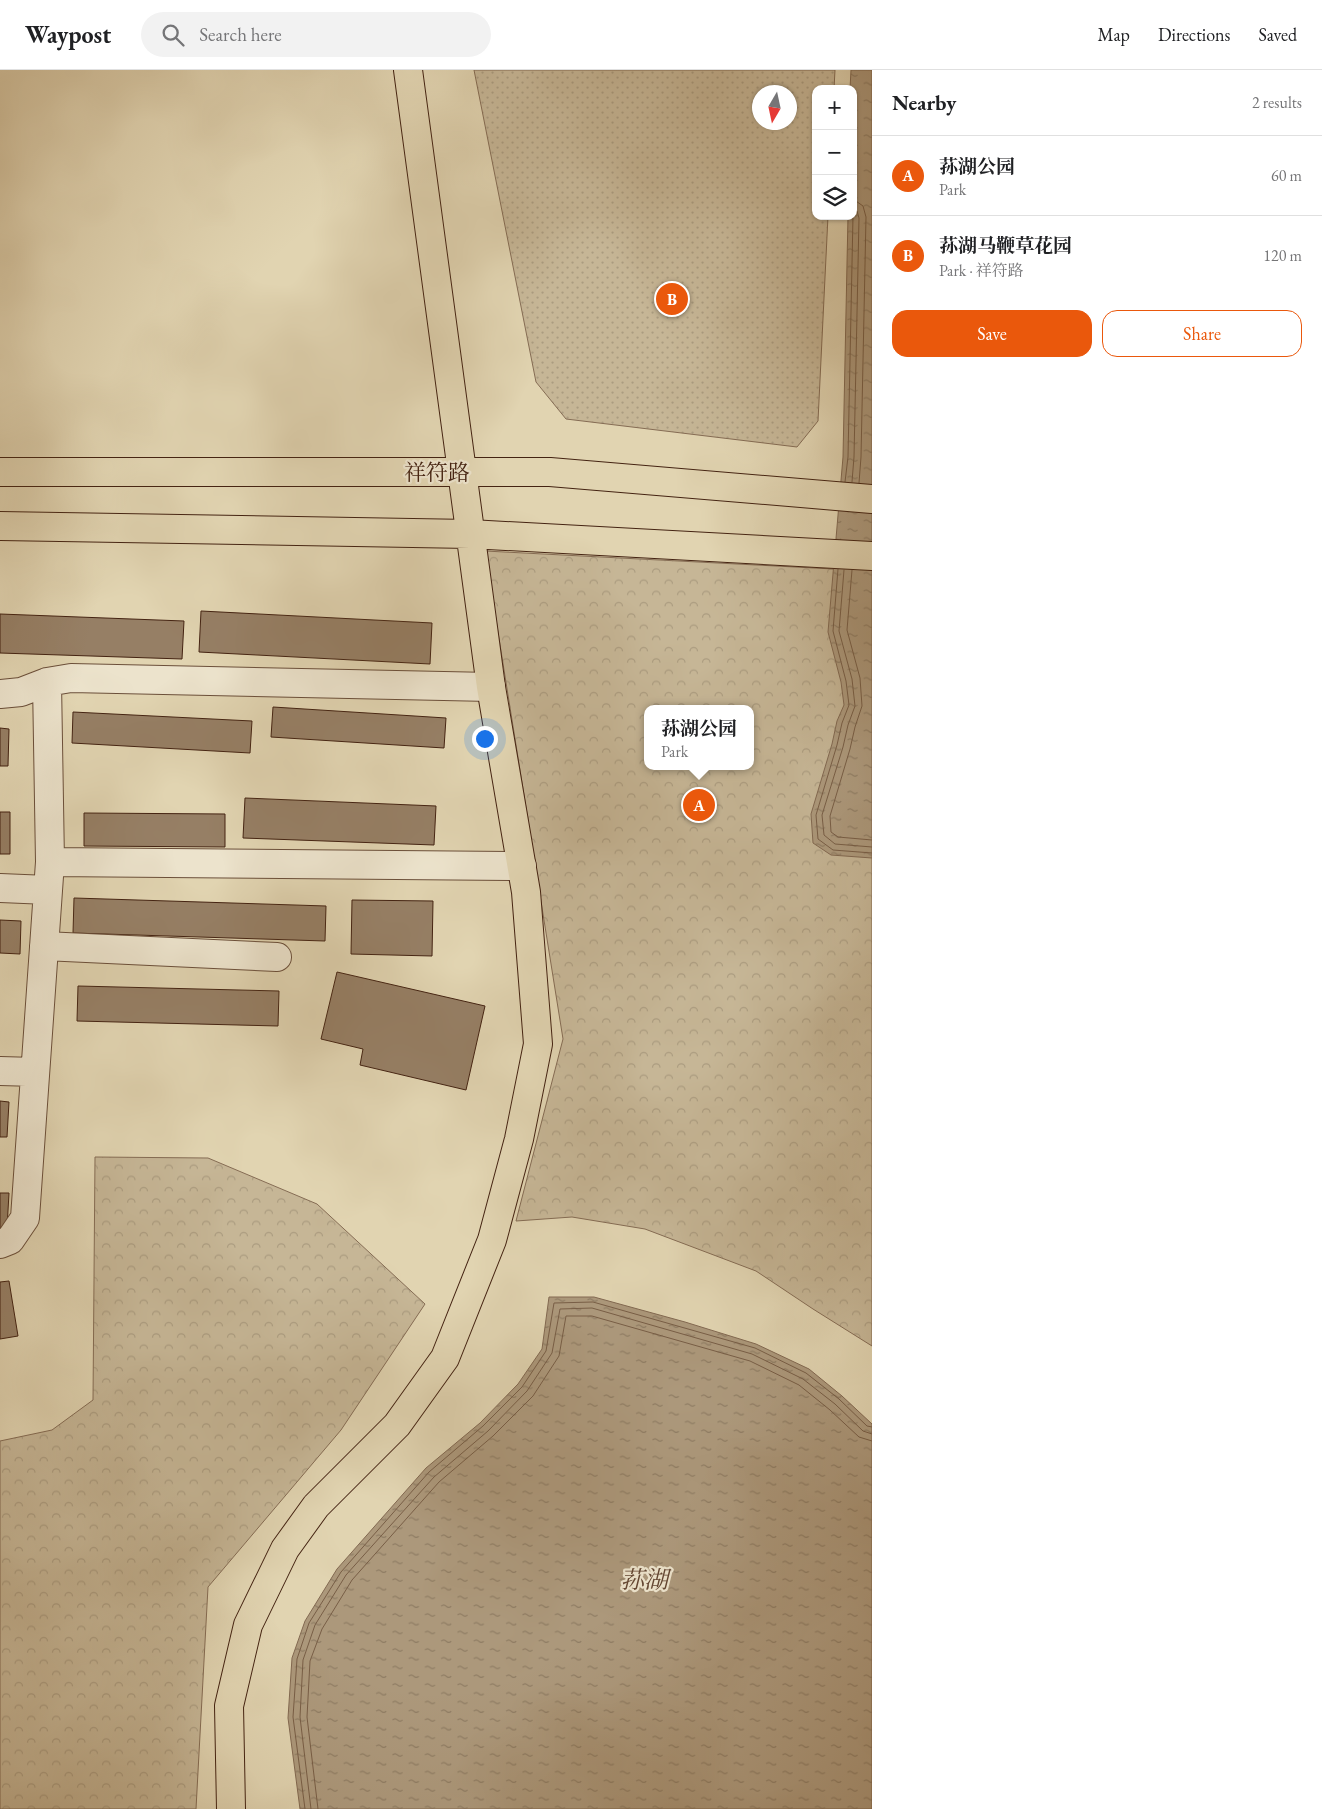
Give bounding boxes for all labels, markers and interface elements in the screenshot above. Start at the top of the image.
search box [141,12,491,57]
text: Waypost [25,19,111,50]
icon: search [159,21,187,49]
text: Search here [199,22,282,47]
text: Map [1098,23,1130,46]
text: Directions [1158,23,1230,46]
text: Saved [1258,23,1297,46]
north arrow [752,85,797,130]
map controls [812,85,857,220]
button: + [812,85,857,130]
text: Nearby [892,89,956,116]
text: 2 results [1252,92,1302,113]
button: − [812,130,857,175]
text: 荪湖公园 [939,154,1015,179]
text: A [902,165,914,186]
text: 60 m [1271,165,1302,186]
button: layers [812,175,857,220]
text: Park [939,179,966,200]
text: 荪湖马鞭草花园 [939,233,1072,258]
text: B [903,245,913,266]
text: 120 m [1263,245,1302,266]
text: Park · 祥符路 [939,260,1024,281]
pin: B [656,280,688,318]
button: Save [892,310,1092,357]
button: Share [1102,310,1302,357]
street label: 祥符路 [404,458,470,487]
popup [644,705,754,770]
text: 荪湖公园 [661,716,737,741]
your location [472,726,498,752]
text: Park [661,741,688,762]
pin: A [683,786,715,824]
water label: 荪湖 [620,1564,672,1595]

